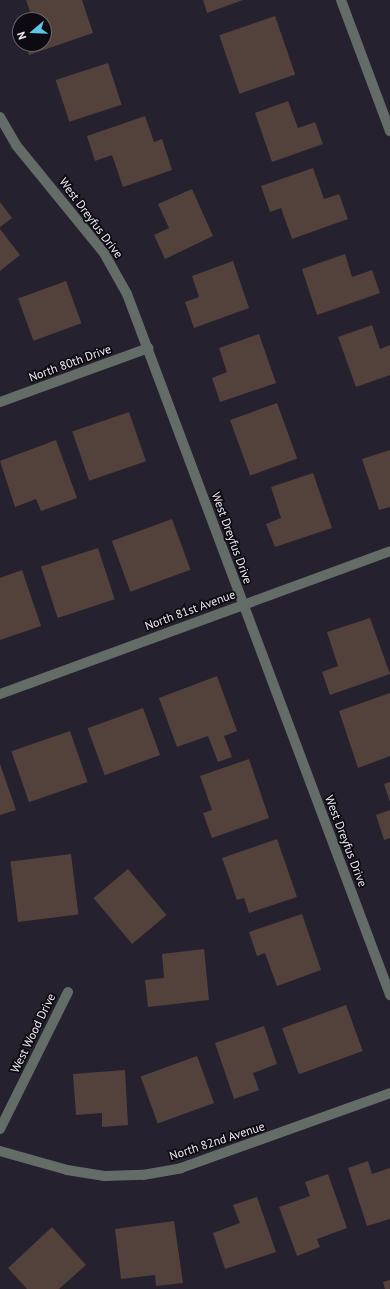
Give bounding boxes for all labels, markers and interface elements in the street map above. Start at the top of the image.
north arrow [12,12,52,52]
text: N [14,30,29,41]
street label: West Dreyfus Drive [56,175,126,261]
street label: North 80th Drive [27,341,113,385]
street label: West Dreyfus Drive [209,490,255,586]
street label: North 81st Avenue [143,587,237,633]
street label: West Dreyfus Drive [322,793,370,889]
street label: West Wood Drive [8,991,58,1075]
street label: North 82nd Avenue [167,1119,267,1163]

